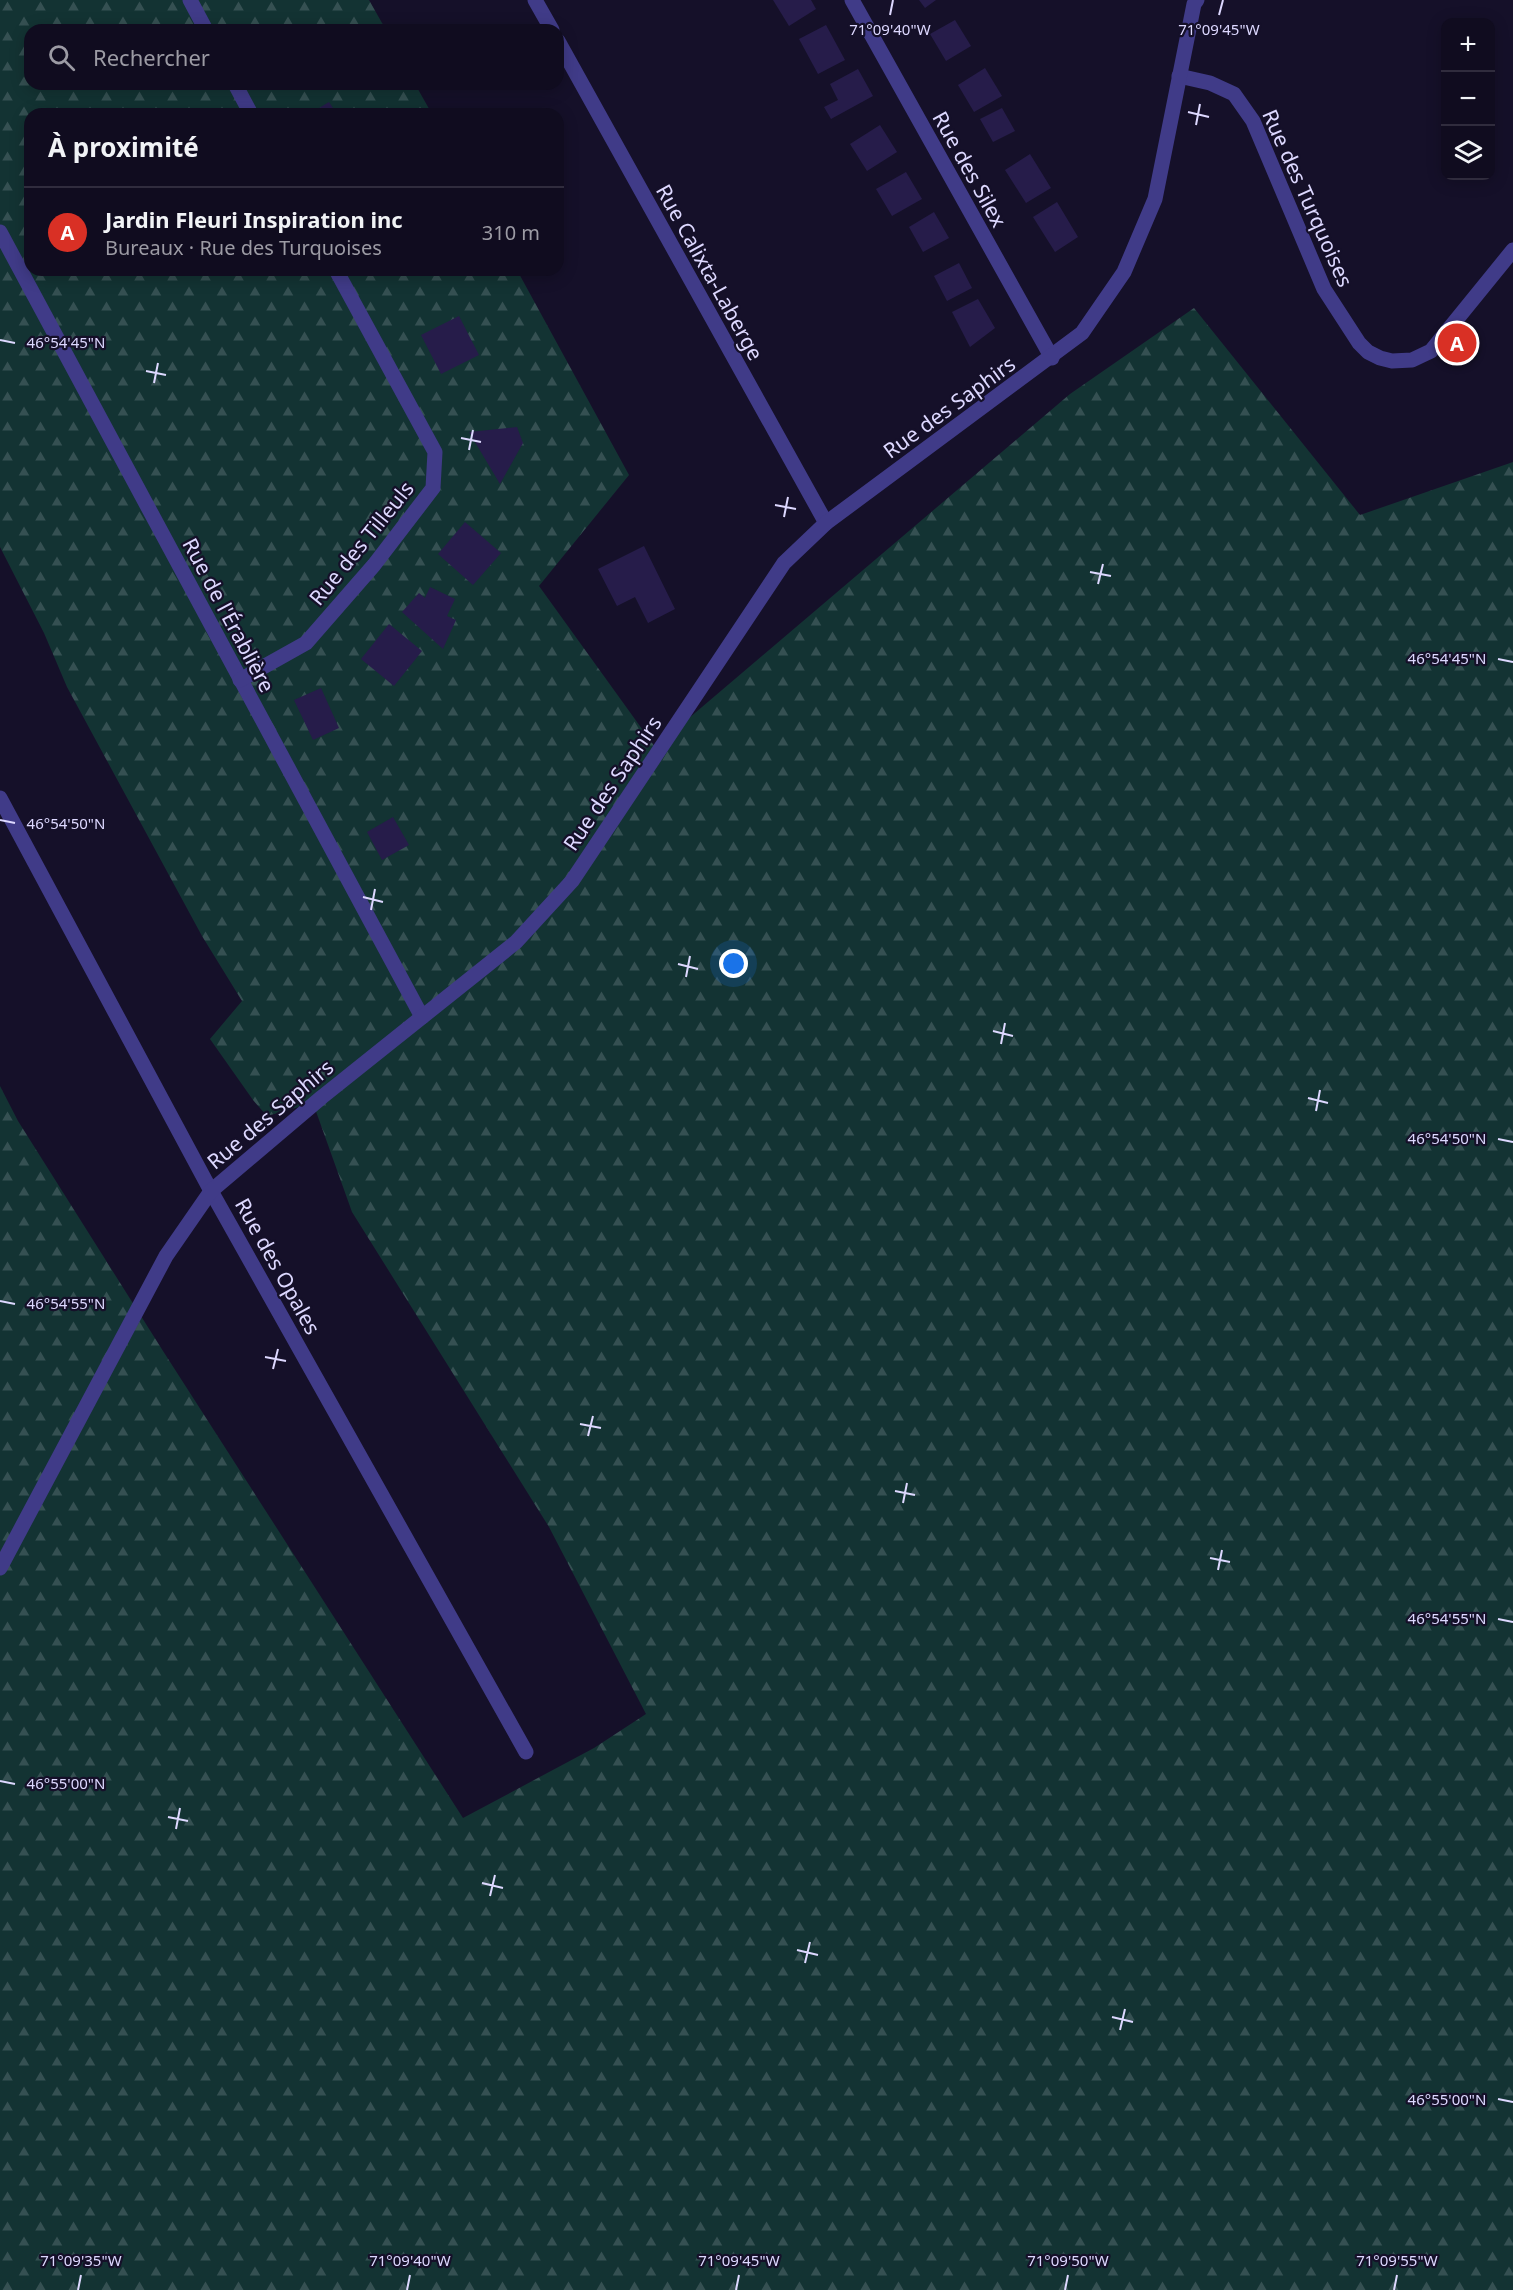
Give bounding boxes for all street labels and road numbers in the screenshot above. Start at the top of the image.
street label: Rue des Turquoises [1256,105,1360,291]
street label: Rue des Silex [927,106,1013,232]
street label: Rue Calixta-Laberge [650,179,770,365]
street label: Rue des Saphirs [877,350,1021,464]
street label: Rue des Tilleuls [302,475,420,611]
street label: Rue de l'Érablière [176,533,282,697]
street label: Rue des Saphirs [557,710,667,856]
street label: Rue des Saphirs [201,1053,339,1175]
street label: Rue des Opales [229,1193,327,1339]

